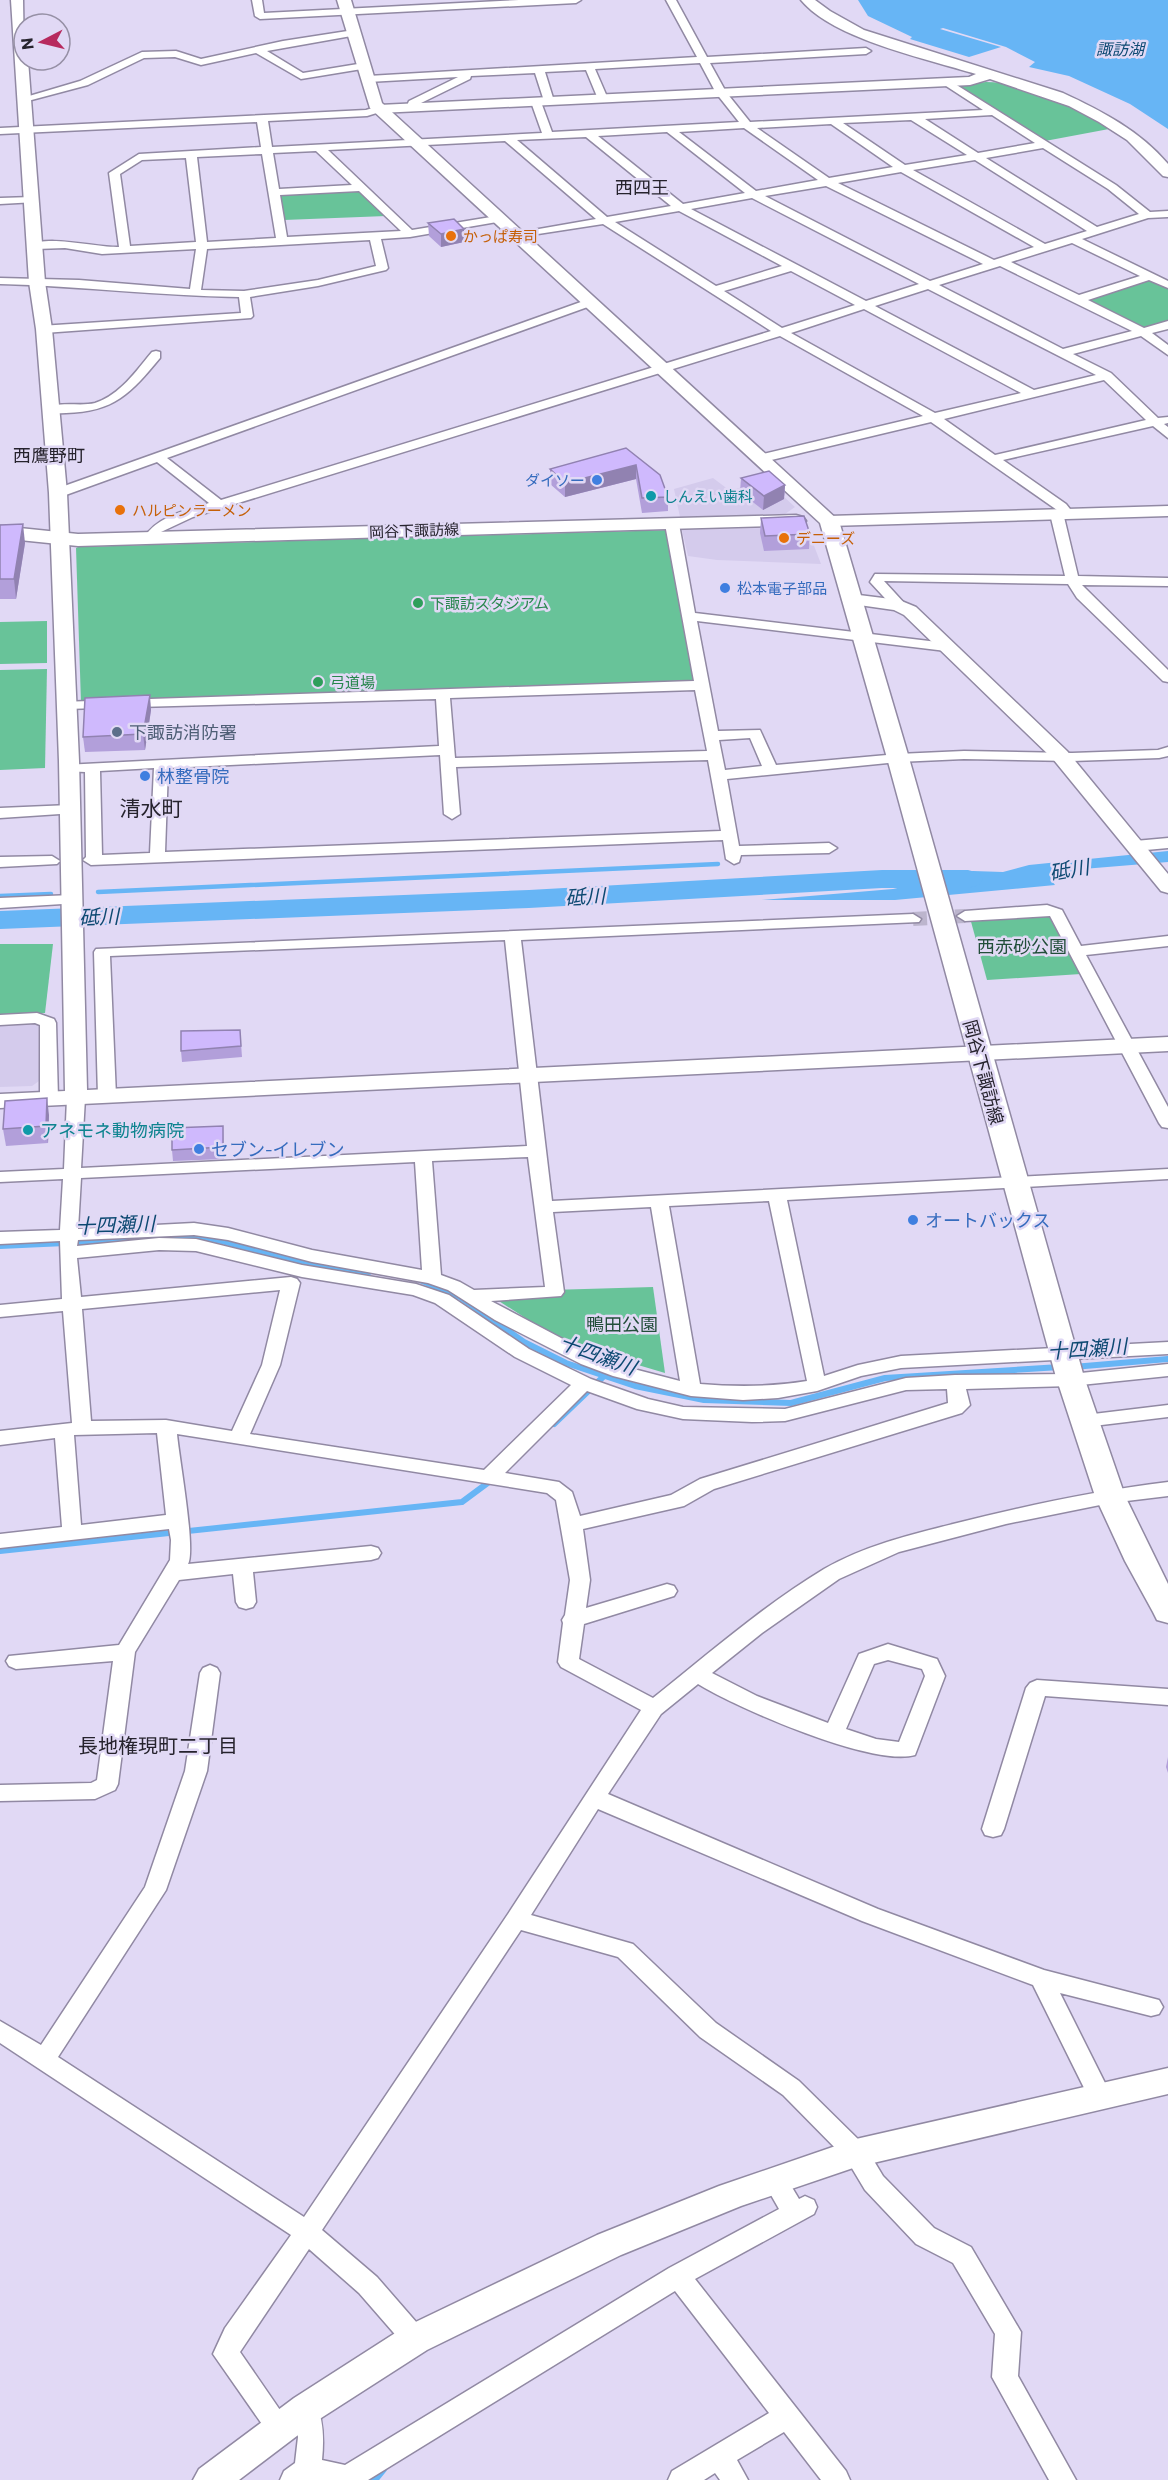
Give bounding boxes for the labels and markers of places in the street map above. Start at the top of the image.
place label: かっぱ寿司 [463,227,538,245]
marker: かっぱ寿司 [444,229,458,243]
place label: ダイソー [525,471,585,489]
marker: ダイソー [590,473,604,487]
place label: しんえい歯科 [663,487,753,505]
marker: しんえい歯科 [644,489,658,503]
place label: ハルピンラーメン [132,501,251,519]
marker: ハルピンラーメン [113,503,127,517]
place label: デニーズ [796,529,855,547]
marker: デニーズ [777,531,791,545]
place label: 松本電子部品 [737,579,827,597]
marker: 松本電子部品 [718,581,732,595]
place label: 下諏訪スタジアム [430,594,549,612]
marker: 下諏訪スタジアム [411,596,425,610]
place label: 弓道場 [330,673,375,691]
marker: 弓道場 [311,675,325,689]
place label: 下諏訪消防署 [129,721,237,743]
marker: 下諏訪消防署 [110,725,124,739]
place label: 林整骨院 [157,765,229,787]
marker: 林整骨院 [138,769,152,783]
place label: アネモネ動物病院 [40,1119,184,1141]
marker: アネモネ動物病院 [21,1123,35,1137]
place label: セブン-イレブン [211,1138,345,1160]
marker: セブン-イレブン [192,1142,206,1156]
place label: オートバックス [925,1209,1050,1231]
marker: オートバックス [906,1213,920,1227]

